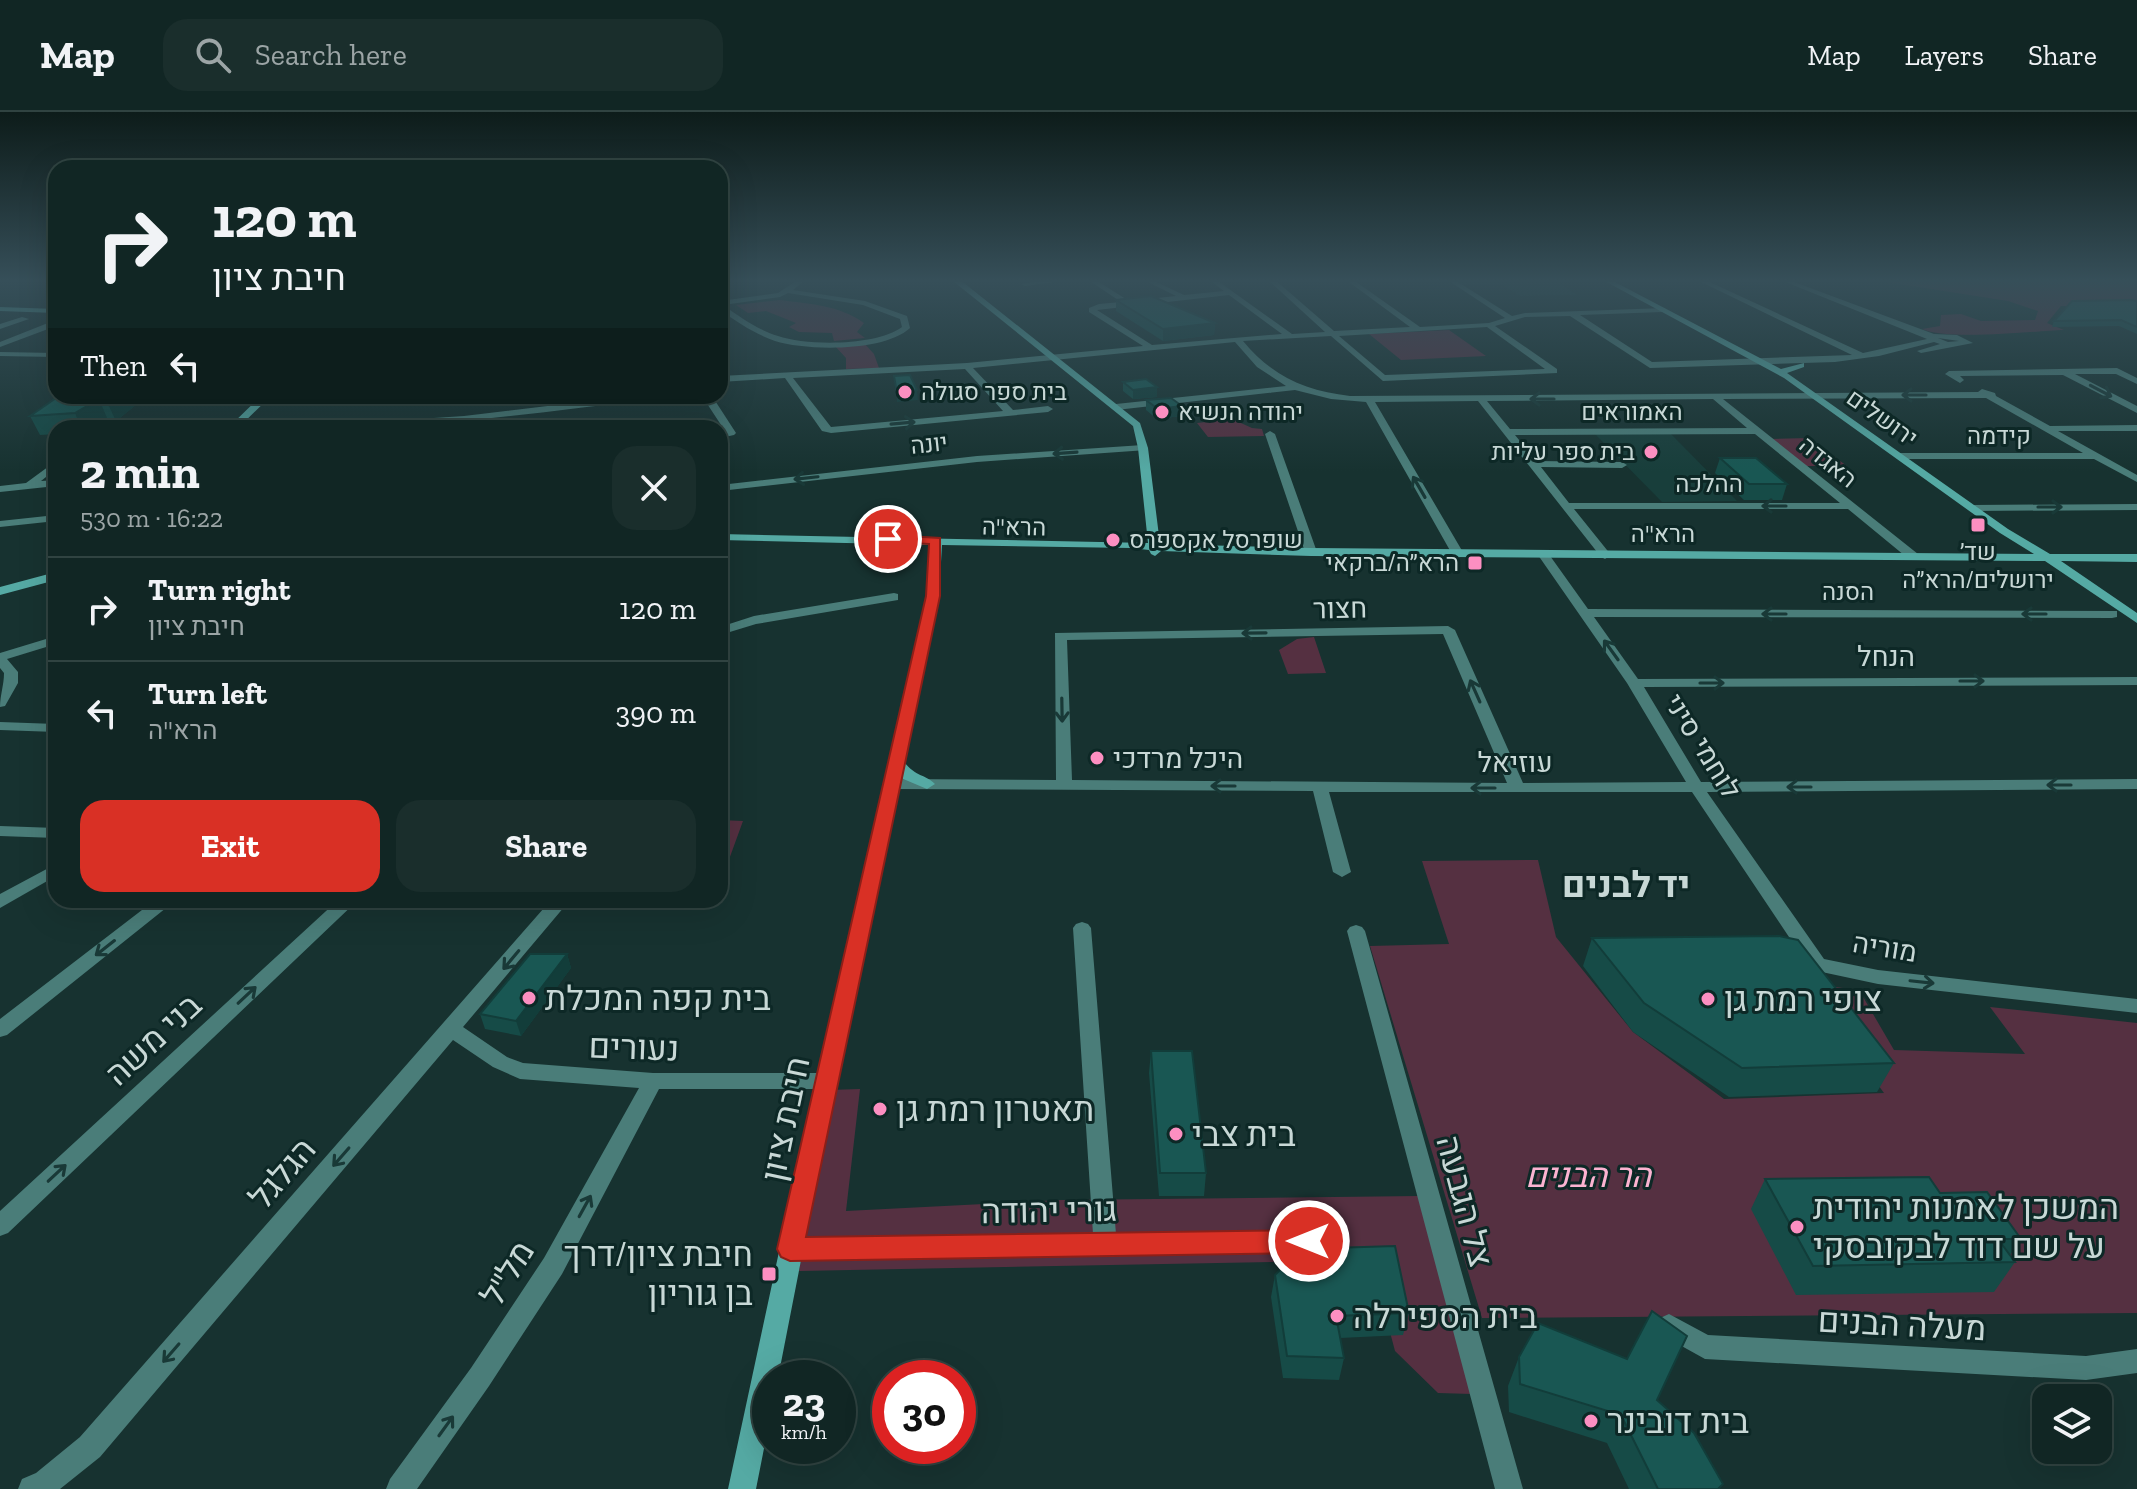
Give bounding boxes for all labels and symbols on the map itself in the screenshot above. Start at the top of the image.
place label: בית ספר סגולה [921,377,1067,406]
marker: בית ספר סגולה [896,383,914,401]
street label: ירושלים [1841,383,1923,452]
one-way arrow [2089,384,2112,400]
one-way arrow [1901,387,1928,403]
one-way arrow [1529,391,1556,407]
place label: יהודה הנשיא [1178,397,1303,426]
street label: האמוראים [1581,397,1683,426]
marker: יהודה הנשיא [1153,403,1171,421]
one-way arrow [889,415,916,430]
street label: קידמה [1967,421,2031,450]
street label: יונה [909,427,949,460]
street label: האגדה [1794,430,1863,493]
place label: בית ספר עליות [1492,437,1635,466]
marker: בית ספר עליות [1642,443,1660,461]
one-way arrow [1052,446,1079,461]
street label: ההלכה [1675,469,1743,498]
one-way arrow [793,470,820,485]
one-way arrow [1411,475,1426,499]
one-way arrow [1761,498,1788,514]
one-way arrow [2036,499,2063,515]
pin [854,505,922,573]
street label: הרא"ה [982,511,1046,542]
marker: שד׳ ירושלים/הרא״ה [1969,516,1987,534]
street label: הרא"ה [1631,519,1695,548]
place label: שופרסל אקספרס [1129,525,1303,554]
marker: שופרסל אקספרס [1104,531,1122,549]
place label: שד׳ ירושלים/הרא״ה [1902,537,2054,594]
place label: הרא״ה/ברקאי [1326,548,1459,577]
marker: הרא״ה/ברקאי [1466,554,1484,572]
street label: הסנה [1822,577,1874,606]
street label: חצור [1313,592,1367,625]
one-way arrow [1761,606,1788,622]
one-way arrow [2021,606,2048,622]
one-way arrow [1241,625,1268,641]
one-way arrow [1603,640,1619,662]
street label: הנחל [1857,640,1915,673]
one-way arrow [1958,673,1985,689]
one-way arrow [1698,675,1725,691]
one-way arrow [1466,679,1481,704]
street label: לוחמי סיני [1658,688,1748,805]
one-way arrow [1054,696,1070,723]
place label: היכל מרדכי [1113,742,1243,775]
street label: עוזיאל [1477,746,1553,779]
marker: היכל מרדכי [1088,749,1106,767]
one-way arrow [2046,777,2073,793]
one-way arrow [1210,778,1237,794]
one-way arrow [1786,779,1813,795]
one-way arrow [1470,780,1497,796]
district label: יד לבנים [1562,863,1690,906]
street label: מוריה [1850,926,1919,969]
one-way arrow [95,939,116,957]
one-way arrow [502,949,520,969]
one-way arrow [1908,974,1935,989]
place label: בית קפה המכלת [545,978,771,1019]
place label: צופי רמת גן [1724,979,1882,1020]
street label: בני משה [97,985,210,1094]
one-way arrow [237,986,257,1005]
marker: בית קפה המכלת [520,989,538,1007]
marker: צופי רמת גן [1699,990,1717,1008]
street label: נעורים [588,1025,680,1070]
street label: חיבת ציון [752,1053,819,1185]
place label: תאטרון רמת גן [896,1089,1094,1130]
marker: תאטרון רמת גן [871,1100,889,1118]
place label: בית צבי [1192,1114,1296,1155]
marker: בית צבי [1167,1125,1185,1143]
street label: הגלגל [240,1129,324,1217]
street label: צל הגבעה [1427,1131,1502,1271]
one-way arrow [332,1146,350,1166]
park label: הר הבנים [1525,1155,1653,1196]
one-way arrow [47,1163,67,1182]
place label: המשכן לאמנות יהודית על שם דוד לבקובסקי [1813,1187,2119,1267]
street label: גורי יהודה [981,1189,1117,1232]
one-way arrow [578,1195,593,1219]
position arrow [1267,1199,1351,1283]
marker: המשכן לאמנות יהודית על שם דוד לבקובסקי [1788,1218,1806,1236]
street label: מל"ל [472,1233,543,1313]
place label: חיבת ציון/דרך בן גוריון [564,1234,753,1314]
marker: חיבת ציון/דרך בן גוריון [760,1265,778,1283]
place label: בית הספירלה [1353,1296,1538,1337]
street label: מעלה הבנים [1817,1300,1987,1349]
marker: בית הספירלה [1328,1307,1346,1325]
one-way arrow [162,1342,180,1363]
speed limit sign: 30 [872,1360,976,1464]
place label: בית דובינר [1607,1401,1749,1442]
marker: בית דובינר [1582,1412,1600,1430]
one-way arrow [437,1415,454,1437]

